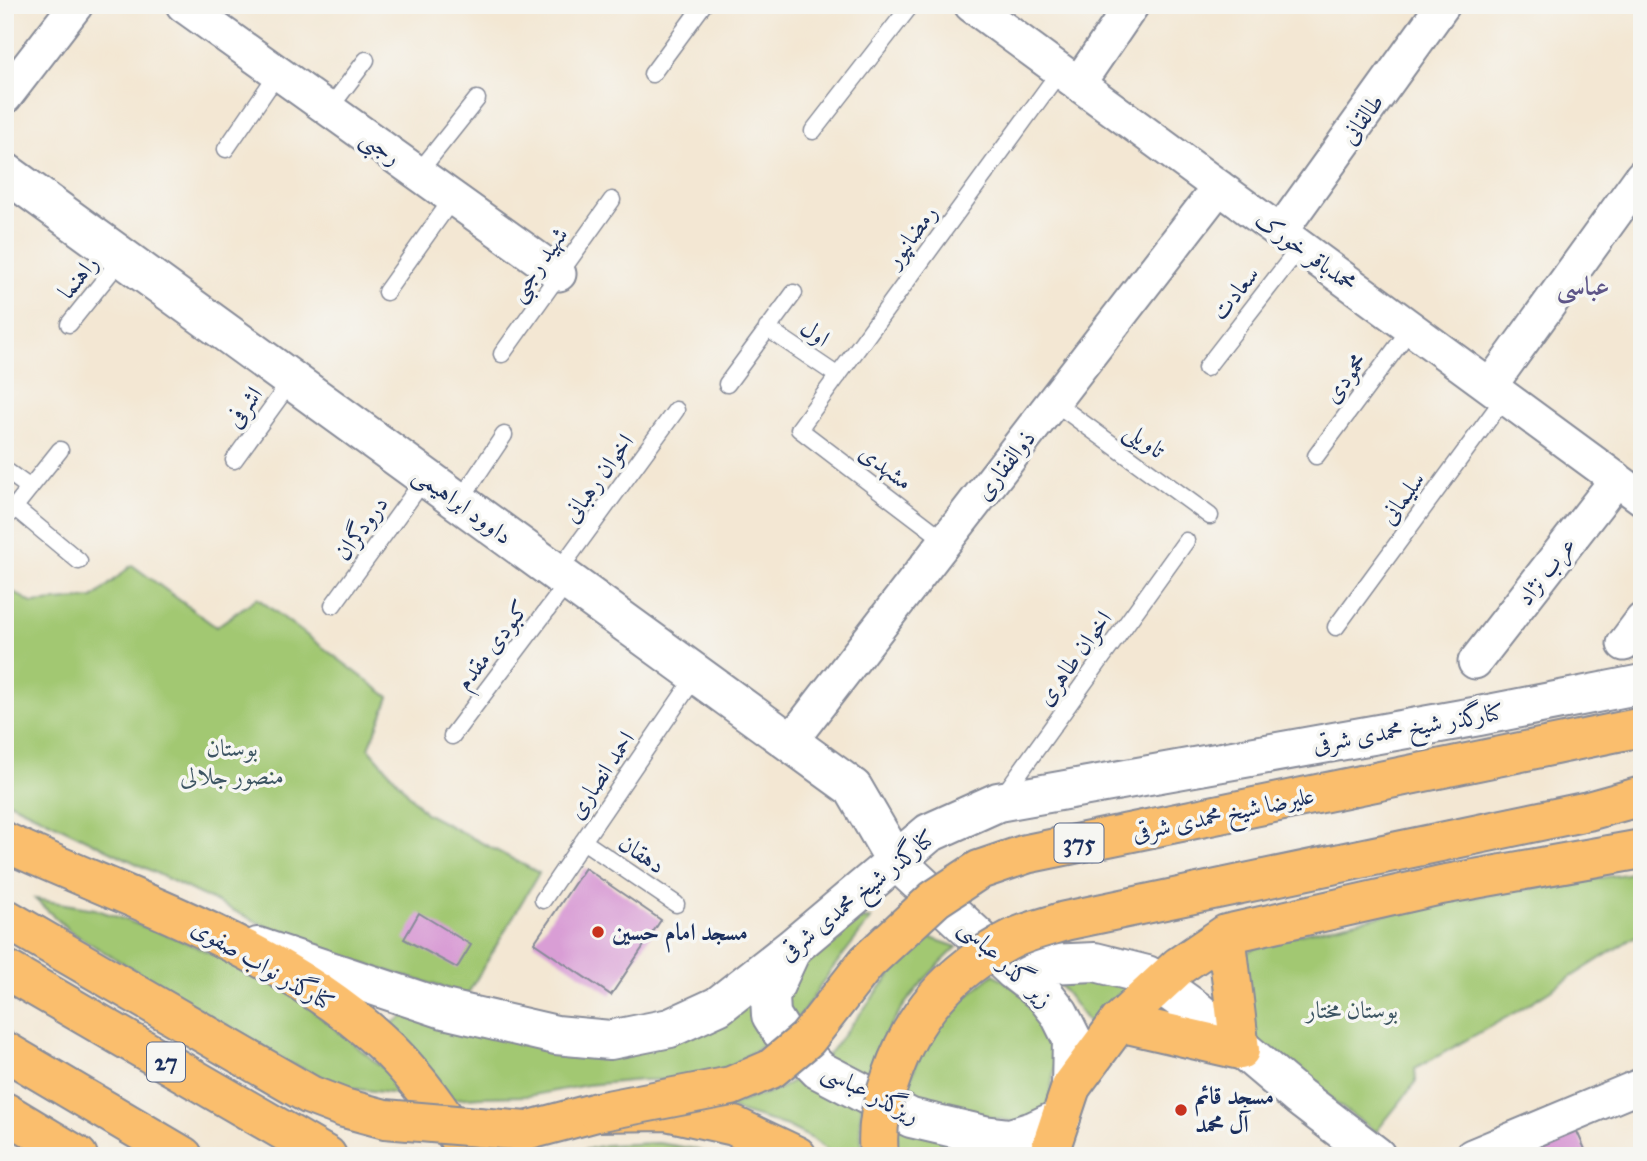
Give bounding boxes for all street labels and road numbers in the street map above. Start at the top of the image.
street label: طالقانی [1334,88,1390,150]
street label: رجبی [352,122,407,176]
street label: رمضانپور [877,199,945,275]
street label: محمدباقر خورک [1249,204,1363,298]
street label: شهید رجبی [502,221,579,310]
street label: راهنما [51,249,105,305]
street label: سعادت [1204,260,1266,326]
street label: اول [794,312,836,354]
street label: محمودی [1316,347,1374,409]
street label: اشرفی [219,380,270,434]
street label: تاویلی [1118,415,1172,467]
street label: ذوالفقاری [968,424,1042,506]
street label: اخوان رهبانی [556,428,640,528]
street label: مشهدی [853,437,919,497]
street label: داوود ابراهیمی [407,459,518,553]
street label: سلیمانی [1373,466,1431,530]
street label: درودگران [327,489,395,566]
street label: عرب نژاد [1510,531,1584,613]
street label: کبودی مقدم [448,594,540,699]
street label: اخوان طاهری [1030,605,1118,711]
street label: کنارگذر شیخ محمدی شرقی [1310,694,1507,765]
street label: احمد انصاری [561,725,641,825]
street label: علیرضا شیخ محمدی شرقی [1129,780,1318,854]
street label: کنارگذر شیخ محمدی شرقی [771,821,945,972]
road number: 375 [1054,824,1104,862]
street label: دهقان [613,828,671,880]
street label: کنارگذر نواب صفوی [186,910,341,1018]
street label: زیر گذر عباسی [952,911,1060,1015]
road number: 27 [147,1042,185,1082]
street label: ریزگذر عباسی [816,1054,926,1132]

